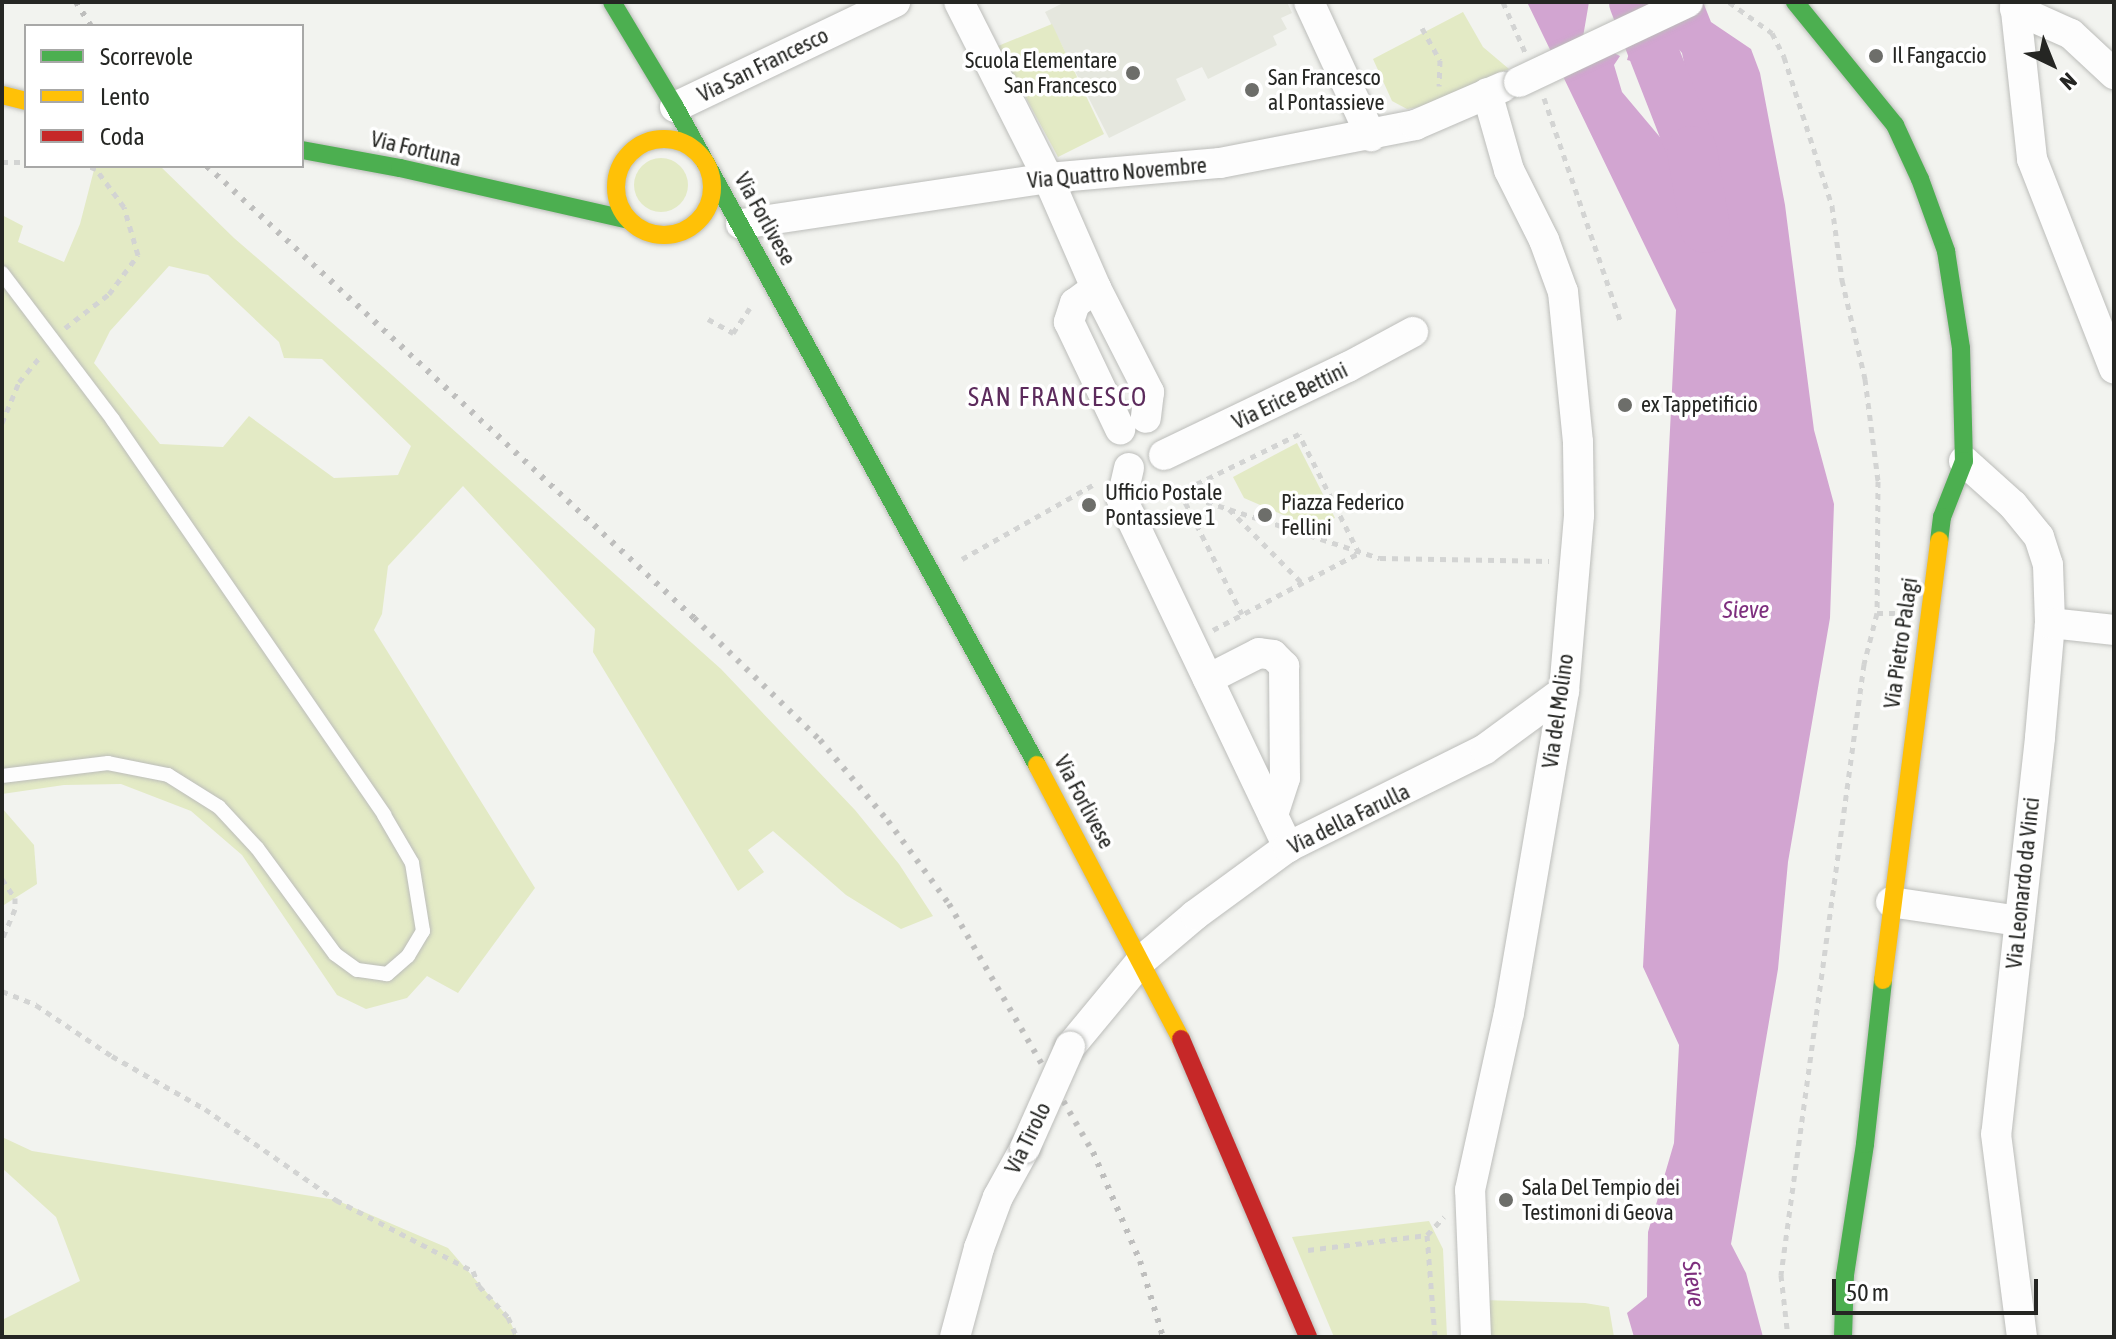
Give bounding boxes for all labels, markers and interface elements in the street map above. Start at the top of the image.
street label: Via San Francesco [693,22,833,108]
legend [24,24,304,168]
north arrow [2012,24,2092,104]
text: Scorrevole [100,43,193,70]
place label: Il Fangaccio [1892,43,1987,69]
place label: Scuola Elementare San Francesco [965,47,1117,98]
marker: Il Fangaccio [1867,47,1885,65]
marker: Scuola Elementare San Francesco [1124,64,1142,82]
place label: San Francesco al Pontassieve [1268,64,1384,116]
text: N [2055,68,2082,95]
marker: San Francesco al Pontassieve [1243,81,1261,99]
text: Lento [100,83,150,110]
text: Coda [100,123,145,150]
street label: Via Fortuna [368,126,464,172]
street label: Via Quattro Novembre [1026,152,1208,194]
street label: Via Forlivese [729,168,801,270]
street label: Via Erice Bettini [1228,357,1352,435]
district label: SAN FRANCESCO [968,382,1148,414]
place label: ex Tappetificio [1641,392,1758,418]
marker: ex Tappetificio [1616,396,1634,414]
place label: Ufficio Postale Pontassieve 1 [1105,479,1222,530]
place label: Piazza Federico Fellini [1281,489,1404,540]
marker: Ufficio Postale Pontassieve 1 [1080,496,1098,514]
marker: Piazza Federico Fellini [1256,506,1274,524]
street label: Via Pietro Palagi [1879,576,1923,710]
water label: Sieve [1723,596,1769,624]
street label: Via del Molino [1537,652,1579,770]
street label: Via Forlivese [1048,751,1120,853]
street label: Via della Farulla [1284,778,1414,860]
street label: Via Leonardo da Vinci [2001,796,2045,970]
street label: Via Tirolo [999,1098,1057,1178]
place label: Sala Del Tempio dei Testimoni di Geova [1522,1174,1680,1226]
marker: Sala Del Tempio dei Testimoni di Geova [1497,1191,1515,1209]
water label: Sieve [1676,1259,1712,1309]
scale bar [1836,1263,2042,1313]
text: 50 m [1846,1279,1889,1306]

